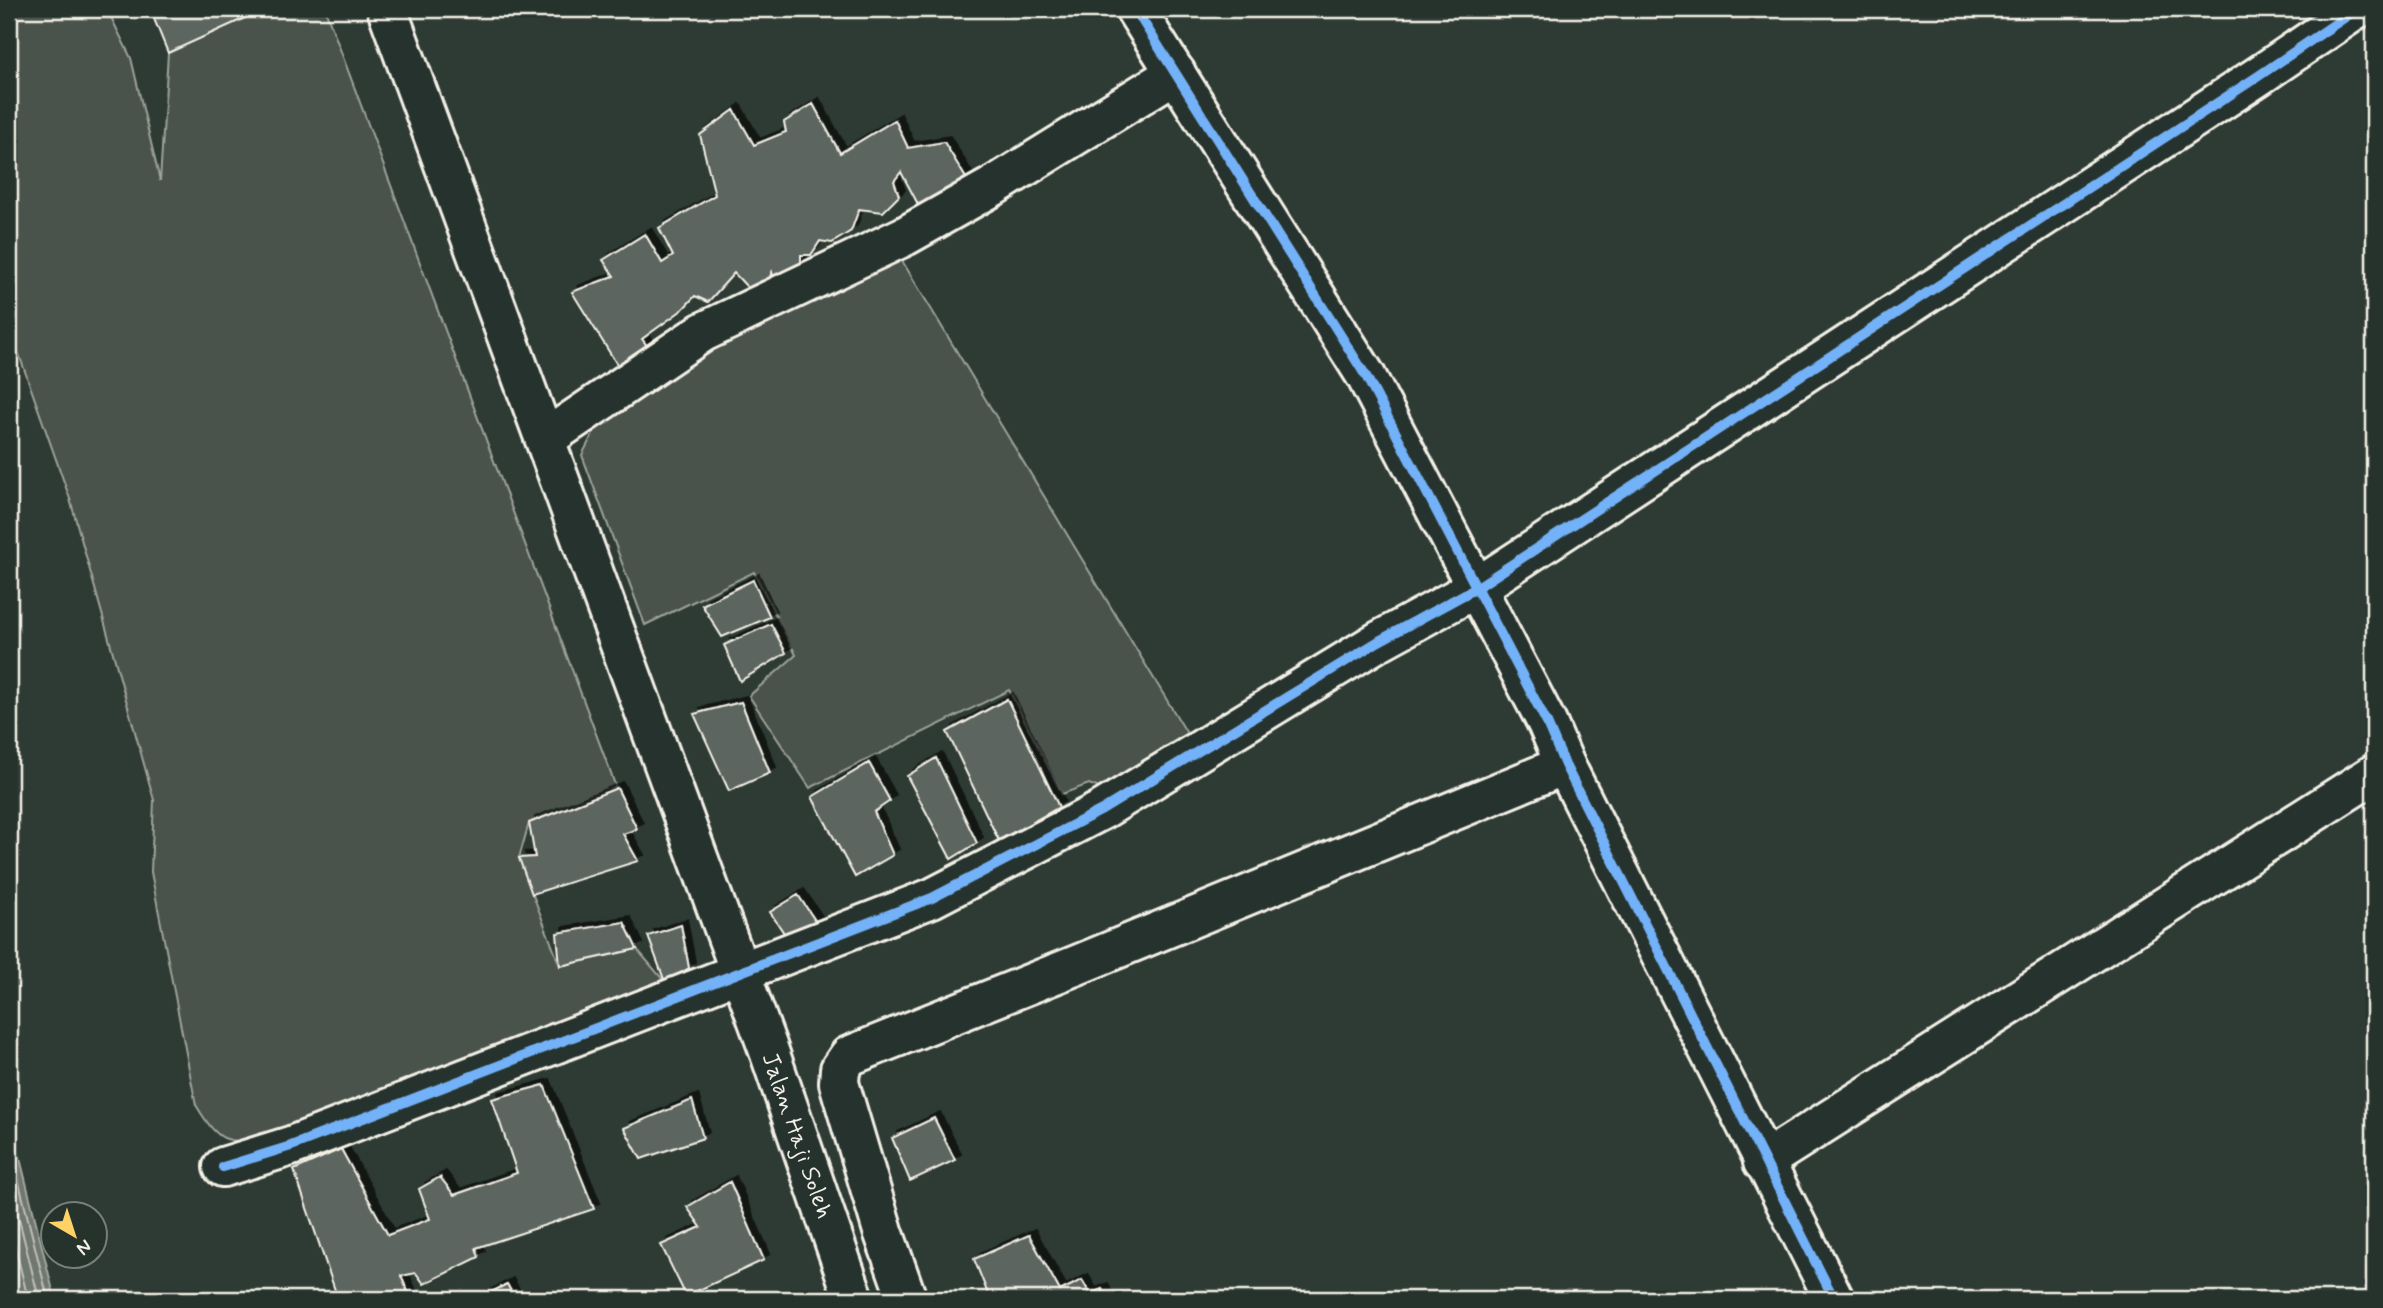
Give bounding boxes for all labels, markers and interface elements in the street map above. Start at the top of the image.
street label: Jalan Haji Soleh [754,1049,839,1223]
north arrow [38,1200,108,1270]
text: N [71,1233,97,1261]

